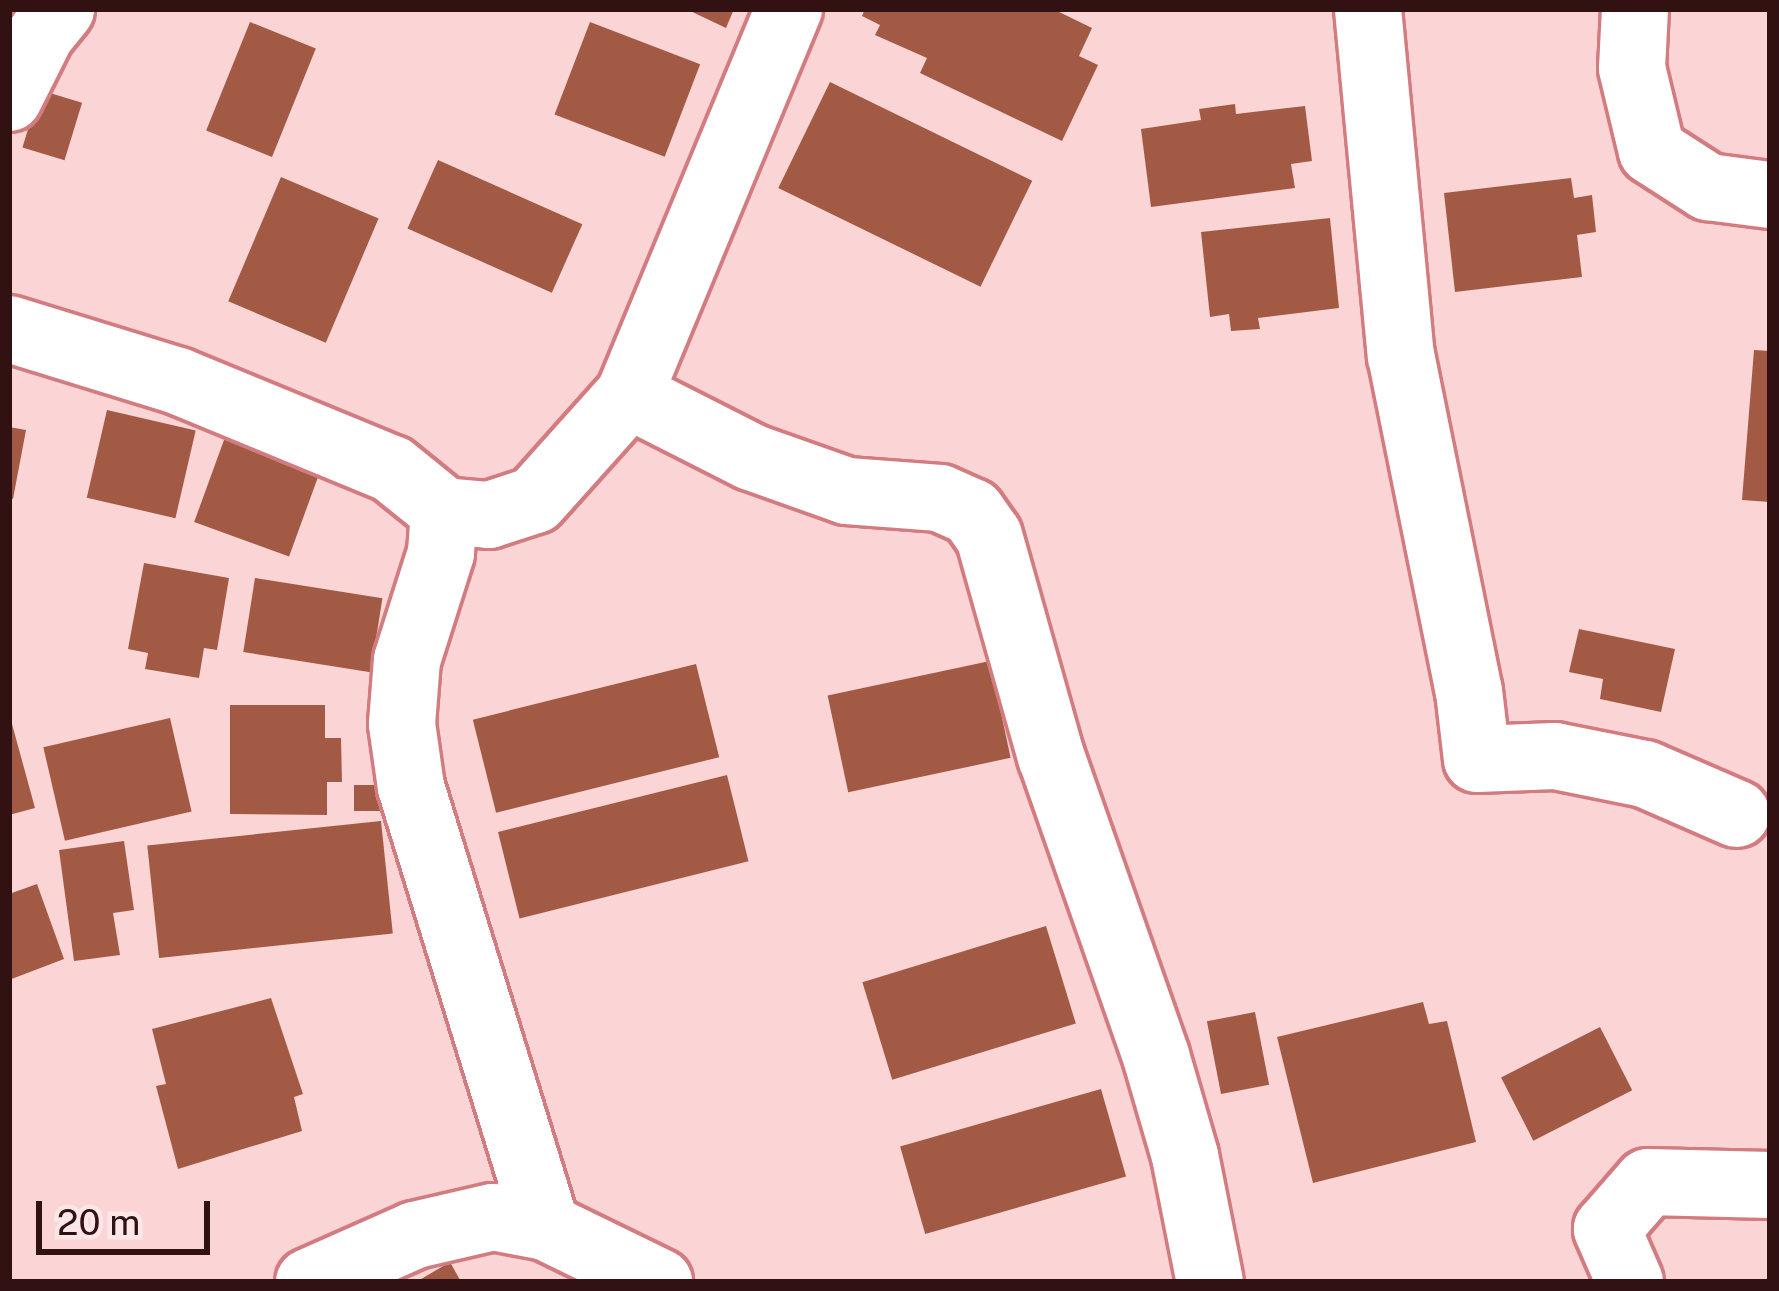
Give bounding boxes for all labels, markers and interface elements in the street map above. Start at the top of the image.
scale bar [42,1177,216,1251]
text: 20 m [57,1201,140,1243]

